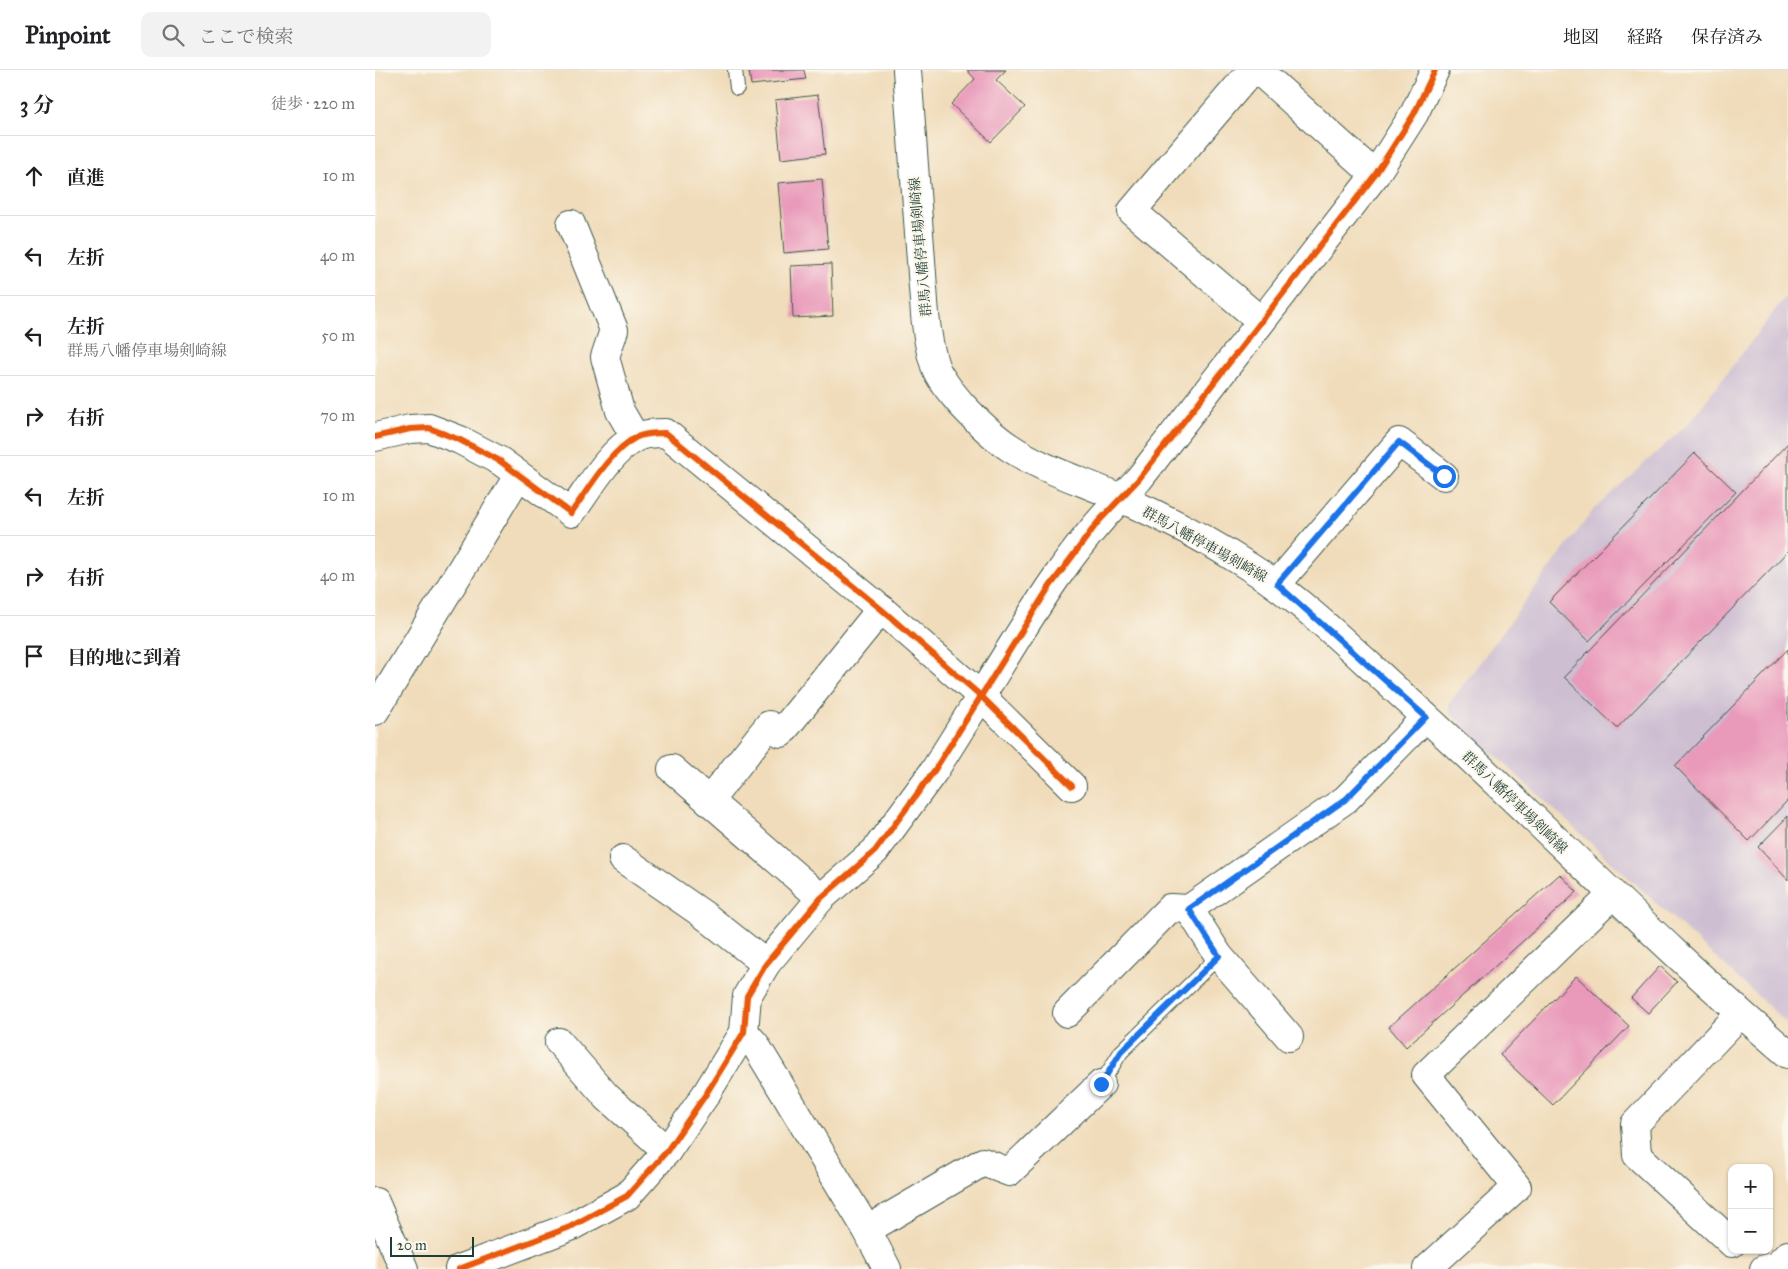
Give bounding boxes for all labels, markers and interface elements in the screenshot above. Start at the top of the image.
search box [141,12,491,57]
text: Pinpoint [25,20,111,50]
icon: search [159,21,187,49]
text: ここで検索 [199,25,294,48]
text: 地図 [1563,26,1599,48]
text: 経路 [1627,26,1663,48]
text: 保存済み [1691,26,1763,48]
text: 3 分 [20,92,54,118]
text: 徒歩 · 220 m [271,94,355,113]
icon: ahead [20,162,48,190]
text: 直進 [67,166,105,189]
text: 10 m [323,166,355,185]
street label: 群馬八幡停車場剣崎線 [906,176,935,317]
icon: left [20,242,48,270]
text: 左折 [67,246,105,269]
text: 40 m [320,246,355,265]
text: 左折 [67,315,105,338]
icon: left [20,322,48,350]
text: 50 m [321,326,355,345]
text: 群馬八幡停車場剣崎線 [67,341,227,360]
icon: right [20,402,48,430]
text: 右折 [67,406,105,429]
text: 70 m [320,406,355,425]
route start [1433,465,1456,488]
icon: left [20,482,48,510]
text: 左折 [67,486,105,509]
text: 10 m [323,486,355,505]
street label: 群馬八幡停車場剣崎線 [1139,503,1270,586]
icon: right [20,562,48,590]
text: 右折 [67,566,105,589]
text: 40 m [320,566,355,585]
icon: arrive [20,642,48,670]
text: 目的地に到着 [67,646,181,669]
street label: 群馬八幡停車場剣崎線 [1458,748,1571,857]
route end [1090,1073,1113,1096]
map controls [1728,1164,1773,1254]
button: + [1728,1164,1773,1209]
button: − [1728,1209,1773,1254]
scale bar [390,1234,474,1257]
text: 20 m [397,1237,427,1254]

